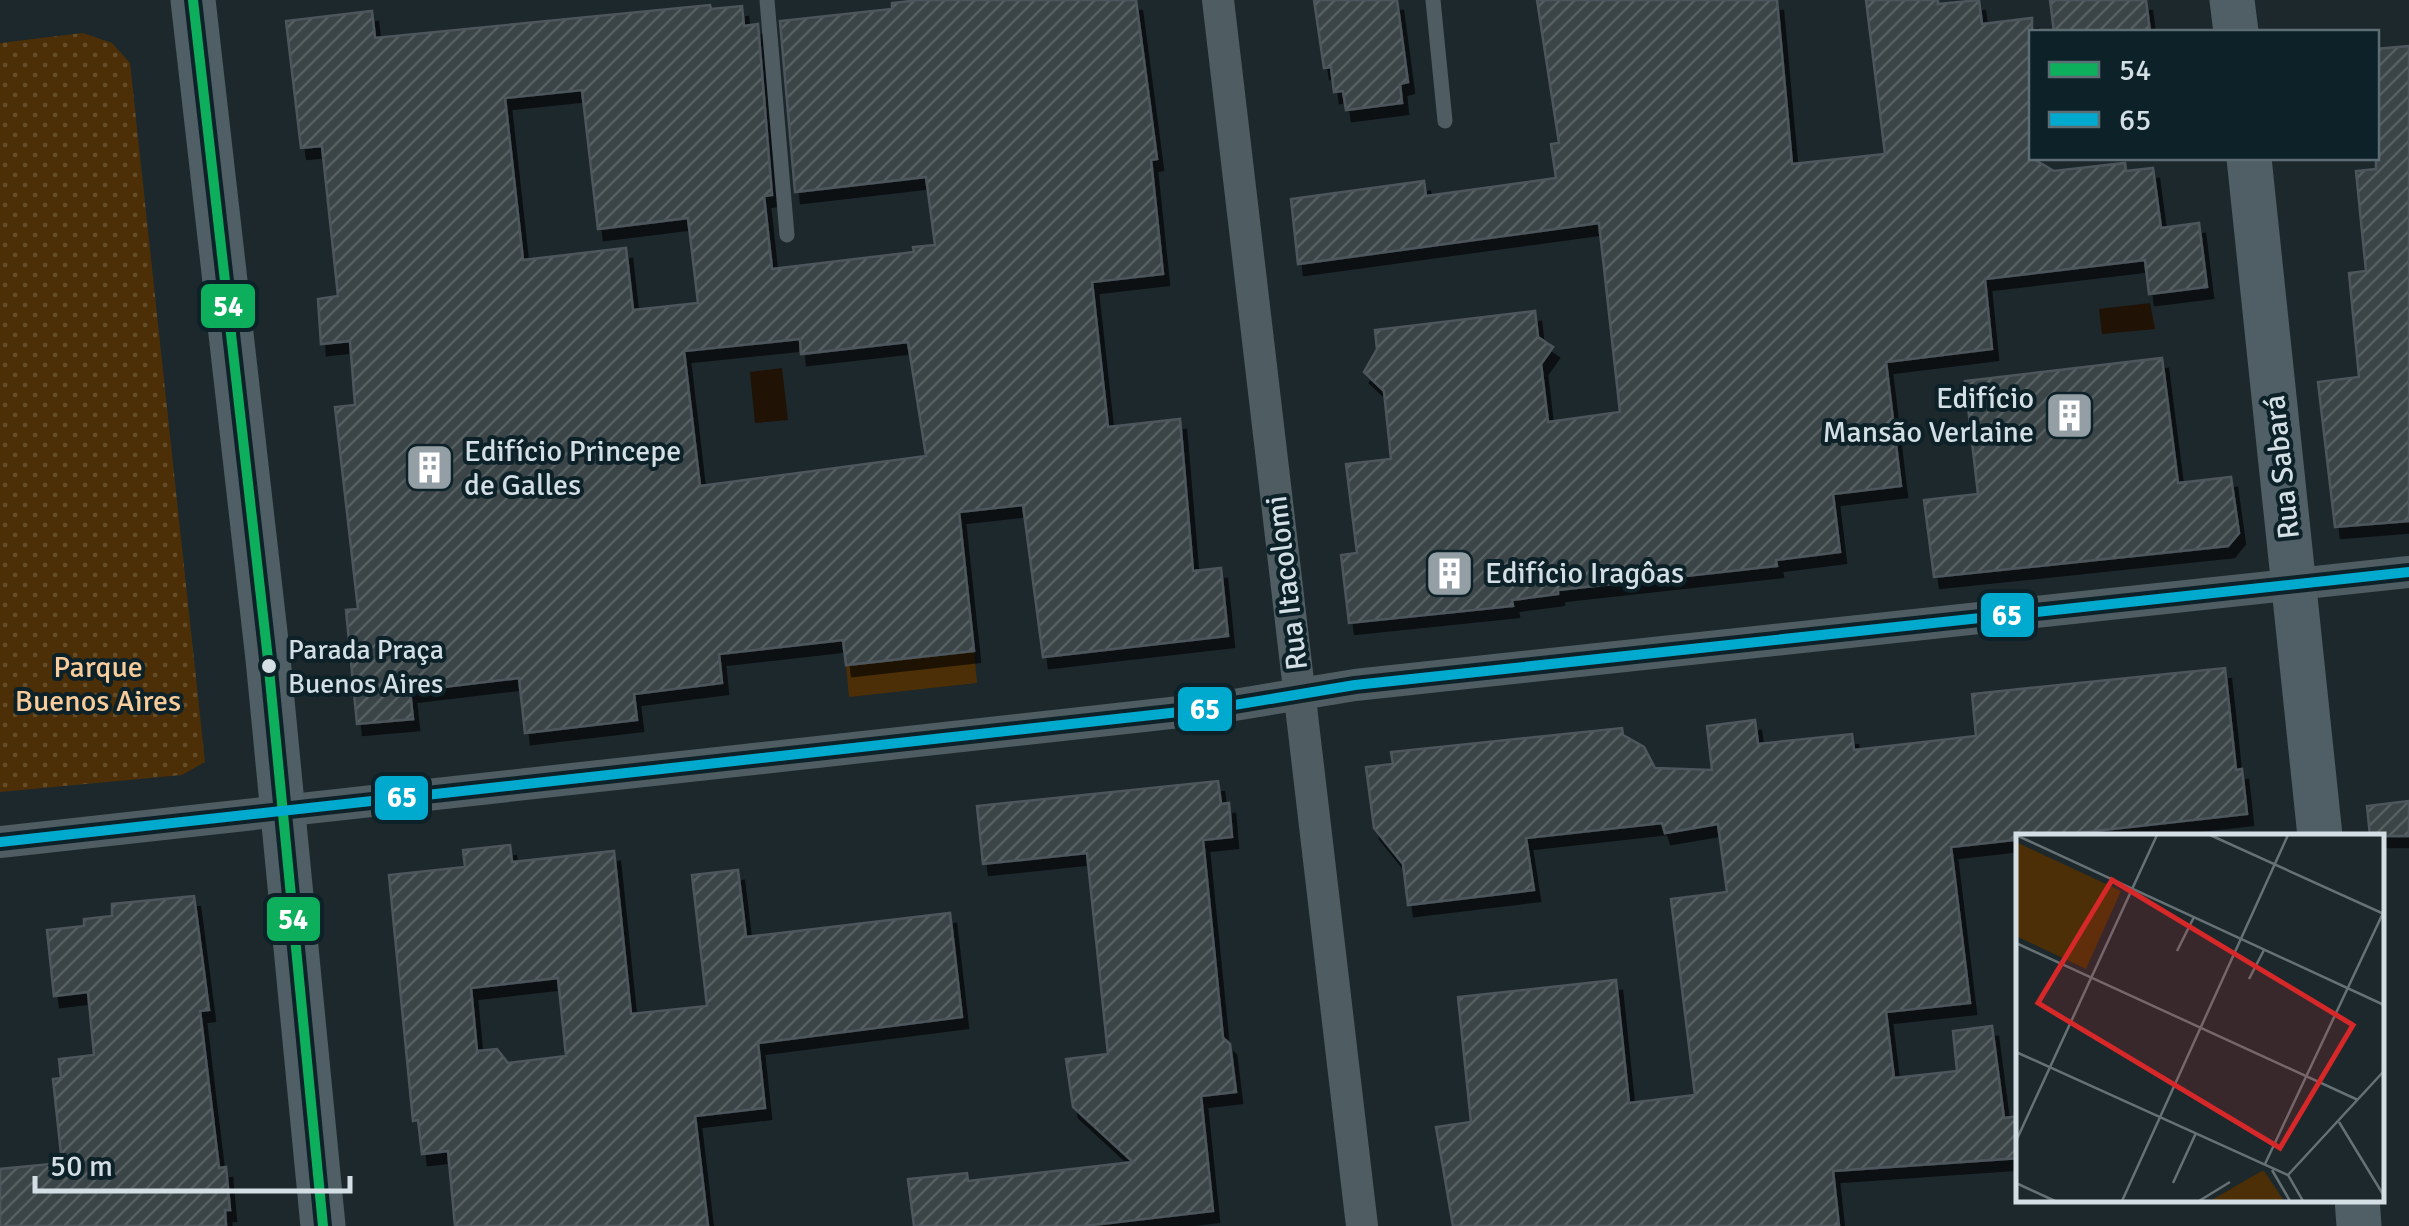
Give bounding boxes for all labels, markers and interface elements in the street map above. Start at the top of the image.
legend [2029,30,2379,160]
text: 54 [2119,52,2151,89]
text: 65 [2119,102,2151,139]
line badge: 54 [199,282,257,330]
text: 54 [213,290,243,324]
place label: Edifício Mansão Verlaine [1822,380,2034,451]
building icon: Edifício Mansão Verlaine [2043,389,2095,441]
street label: Rua Sabará [2256,393,2308,541]
place label: Edifício Princepe de Galles [464,433,681,504]
building icon: Edifício Princepe de Galles [403,442,455,494]
street label: Rua Itacolomi [1258,494,1316,672]
building icon: Edifício Iragôas [1424,547,1476,599]
place label: Edifício Iragôas [1485,555,1684,592]
line badge: 65 [1979,591,2036,639]
text: 65 [1992,599,2022,633]
place label: Parada Praça Buenos Aires [288,633,444,701]
park label: Parque Buenos Aires [15,649,181,720]
marker: Parada Praça Buenos Aires [259,656,279,676]
line badge: 65 [1176,685,1234,733]
text: 65 [1190,693,1220,727]
line badge: 65 [373,774,430,822]
text: 65 [387,781,417,815]
inset map [2016,834,2384,1201]
line badge: 54 [265,895,322,943]
text: 54 [278,903,308,937]
scale bar [35,1131,350,1193]
text: 50 m [50,1148,113,1185]

